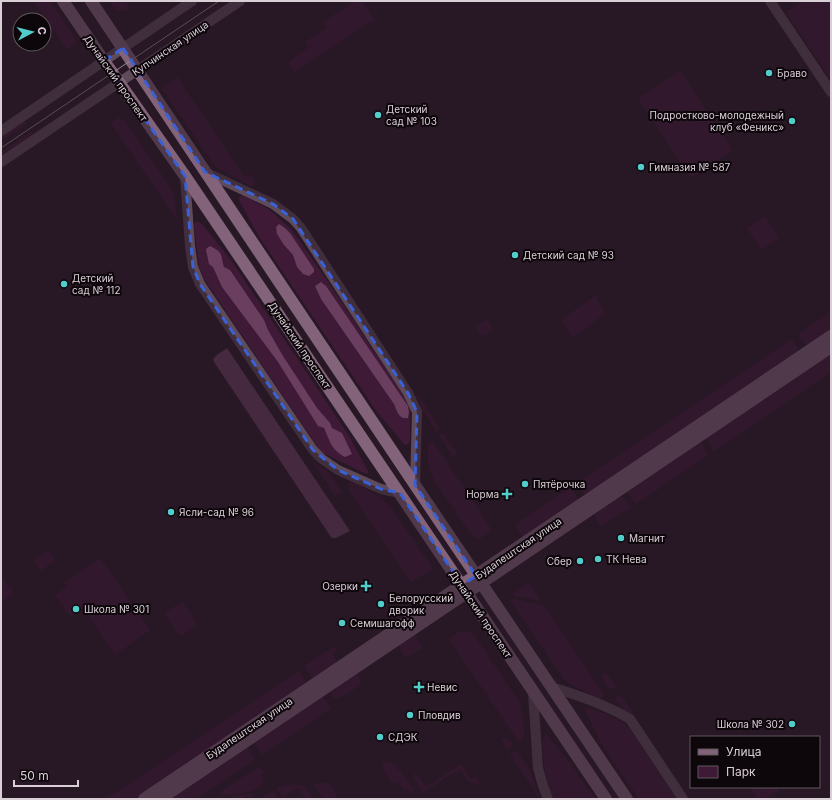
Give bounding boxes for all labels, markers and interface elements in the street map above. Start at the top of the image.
north arrow [12,12,52,52]
street label: Купчинская улица [130,18,210,78]
text: С [34,26,49,36]
street label: Дунайский проспект [82,33,151,124]
place label: Браво [777,67,807,79]
marker: Браво [764,68,774,78]
place label: Детский сад № 103 [386,103,437,127]
place label: Подростково-молодежный клуб «Феникс» [650,109,784,133]
marker: Детский сад № 103 [373,110,383,120]
marker: Подростково-молодежный клуб «Феникс» [787,116,797,126]
place label: Гимназия № 587 [649,161,731,173]
marker: Гимназия № 587 [636,162,646,172]
place label: Детский сад № 93 [523,249,614,261]
marker: Детский сад № 93 [510,250,520,260]
place label: Детский сад № 112 [72,272,121,296]
marker: Детский сад № 112 [59,279,69,289]
street label: Дунайский проспект [266,299,334,391]
place label: Пятёрочка [533,478,585,490]
marker: Пятёрочка [520,479,530,489]
place label: Норма [466,488,499,500]
marker: Норма [502,489,512,499]
place label: Ясли-сад № 96 [179,506,254,518]
marker: Ясли-сад № 96 [166,507,176,517]
street label: Будапештская улица [473,515,563,581]
place label: Магнит [629,532,665,544]
marker: Магнит [616,533,626,543]
place label: ТК Нева [606,553,647,565]
marker: ТК Нева [593,554,603,564]
place label: Сбер [547,555,572,567]
marker: Сбер [575,556,585,566]
street label: Дунайский проспект [447,568,515,660]
place label: Озерки [322,580,358,592]
marker: Озерки [361,581,371,591]
place label: Белорусский дворик [389,592,453,616]
marker: Белорусский дворик [376,599,386,609]
place label: Школа № 301 [84,603,149,615]
marker: Школа № 301 [71,604,81,614]
place label: Семишагофф [350,617,415,629]
marker: Семишагофф [337,618,347,628]
place label: Невис [427,681,458,693]
marker: Невис [414,682,424,692]
street label: Будапештская улица [204,695,294,761]
place label: Пловдив [418,709,461,721]
marker: Пловдив [405,710,415,720]
place label: Школа № 302 [717,718,784,730]
marker: Школа № 302 [787,719,797,729]
place label: СДЭК [388,731,418,743]
marker: СДЭК [375,732,385,742]
legend [690,736,820,788]
text: Улица [726,744,761,759]
scale bar [14,762,78,788]
text: Парк [726,764,756,779]
text: 50 m [20,768,49,783]

